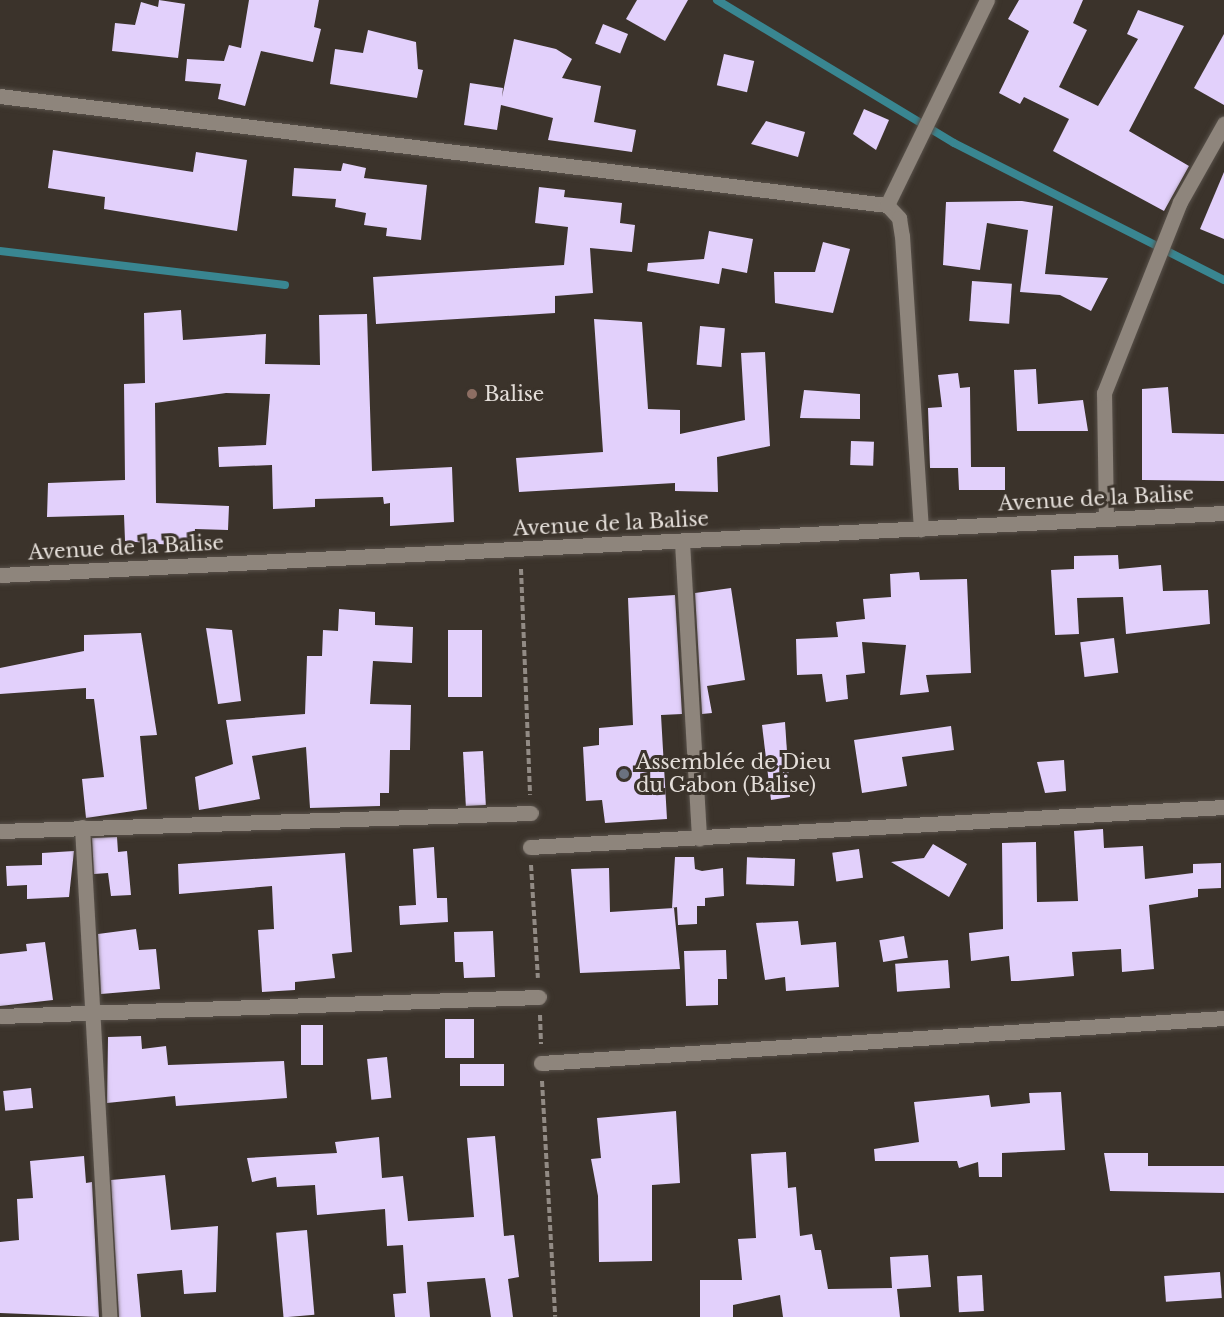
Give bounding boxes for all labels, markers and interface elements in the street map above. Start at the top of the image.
place label: Balise [484,382,544,406]
marker: Balise [465,387,479,401]
street label: Avenue de la Balise [997,482,1195,516]
street label: Avenue de la Balise [512,507,710,541]
street label: Avenue de la Balise [27,531,225,565]
place label: Assemblée de Dieu du Gabon (Balise) [636,750,831,797]
marker: Assemblée de Dieu du Gabon (Balise) [617,767,631,781]

